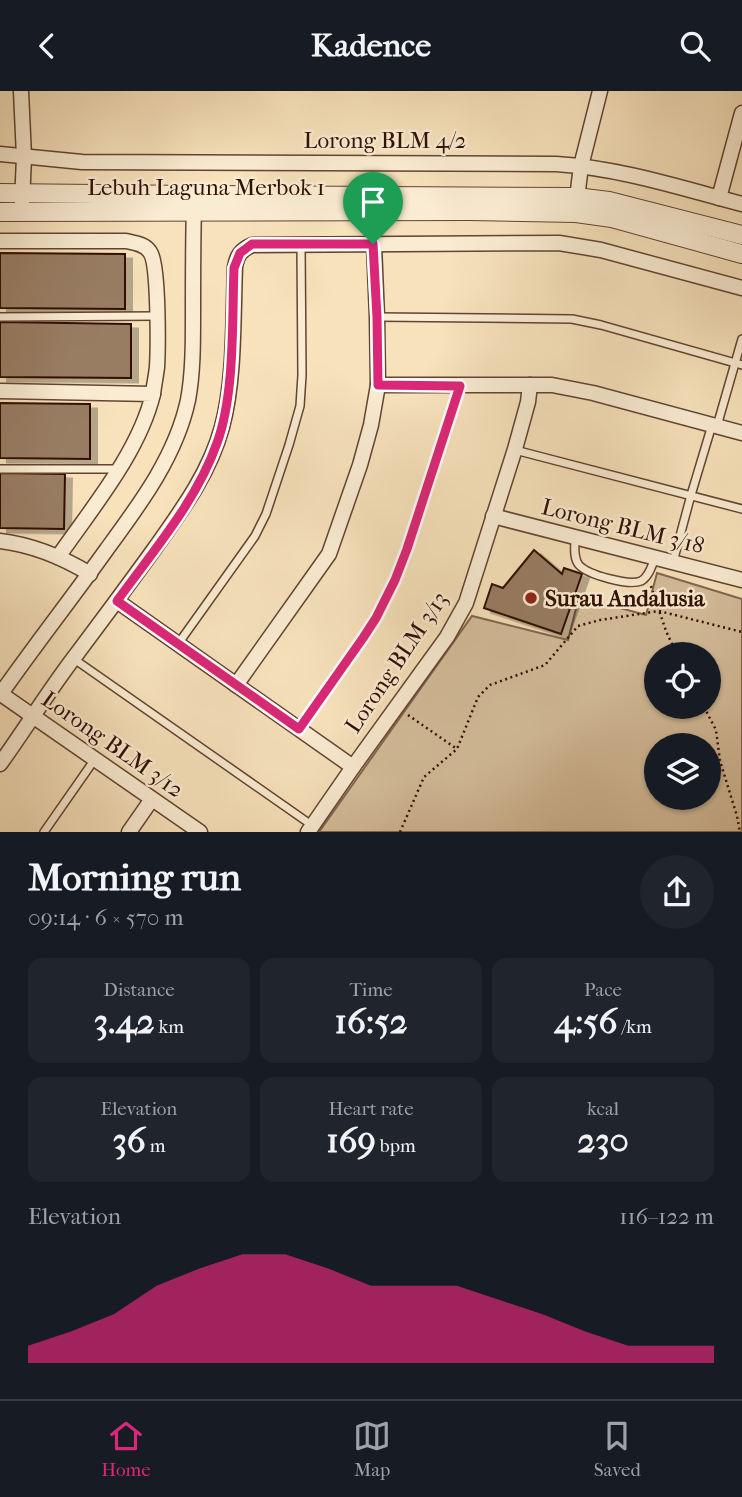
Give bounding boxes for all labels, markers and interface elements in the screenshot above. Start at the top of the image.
icon: back [28,27,66,65]
text: Kadence [311,27,431,64]
icon: search [676,27,714,65]
street label: Lorong BLM 4/2 [304,127,467,154]
pin [343,172,403,244]
street label: Lebuh Laguna Merbok 1 [87,174,325,201]
icon: arrive [354,183,392,221]
street label: Lorong BLM 3/18 [539,493,707,560]
place label: Surau Andalusia [545,585,706,612]
street label: Lorong BLM 3/13 [339,587,454,738]
marker: Surau Andalusia [523,590,539,606]
map controls [644,642,721,810]
button: locate [644,642,721,719]
street label: Lorong BLM 3/12 [37,685,189,803]
button: layers [644,733,721,810]
text: Morning run [28,855,241,900]
button: share [640,855,714,929]
text: 09:14 · 6 × 570 m [28,904,184,931]
text: Distance [103,979,175,1001]
text: Time [349,979,393,1001]
text: Pace [584,979,622,1001]
text: 3.42 [94,1001,154,1042]
text: 16:52 [335,1001,407,1042]
text: 4:56 [554,1001,617,1042]
text: km [154,1016,184,1038]
text: /km [617,1016,652,1038]
text: Elevation [101,1098,177,1120]
text: Heart rate [328,1098,414,1120]
text: kcal [587,1098,619,1120]
text: 36 [112,1120,146,1161]
text: 169 [326,1120,376,1161]
text: 230 [577,1120,629,1161]
text: m [146,1135,166,1157]
text: bpm [376,1135,416,1157]
text: Elevation [28,1203,121,1230]
text: 116–122 m [619,1203,714,1230]
tab: Home [101,1417,151,1481]
tab: Map [353,1417,391,1481]
tab: Saved [594,1417,641,1481]

